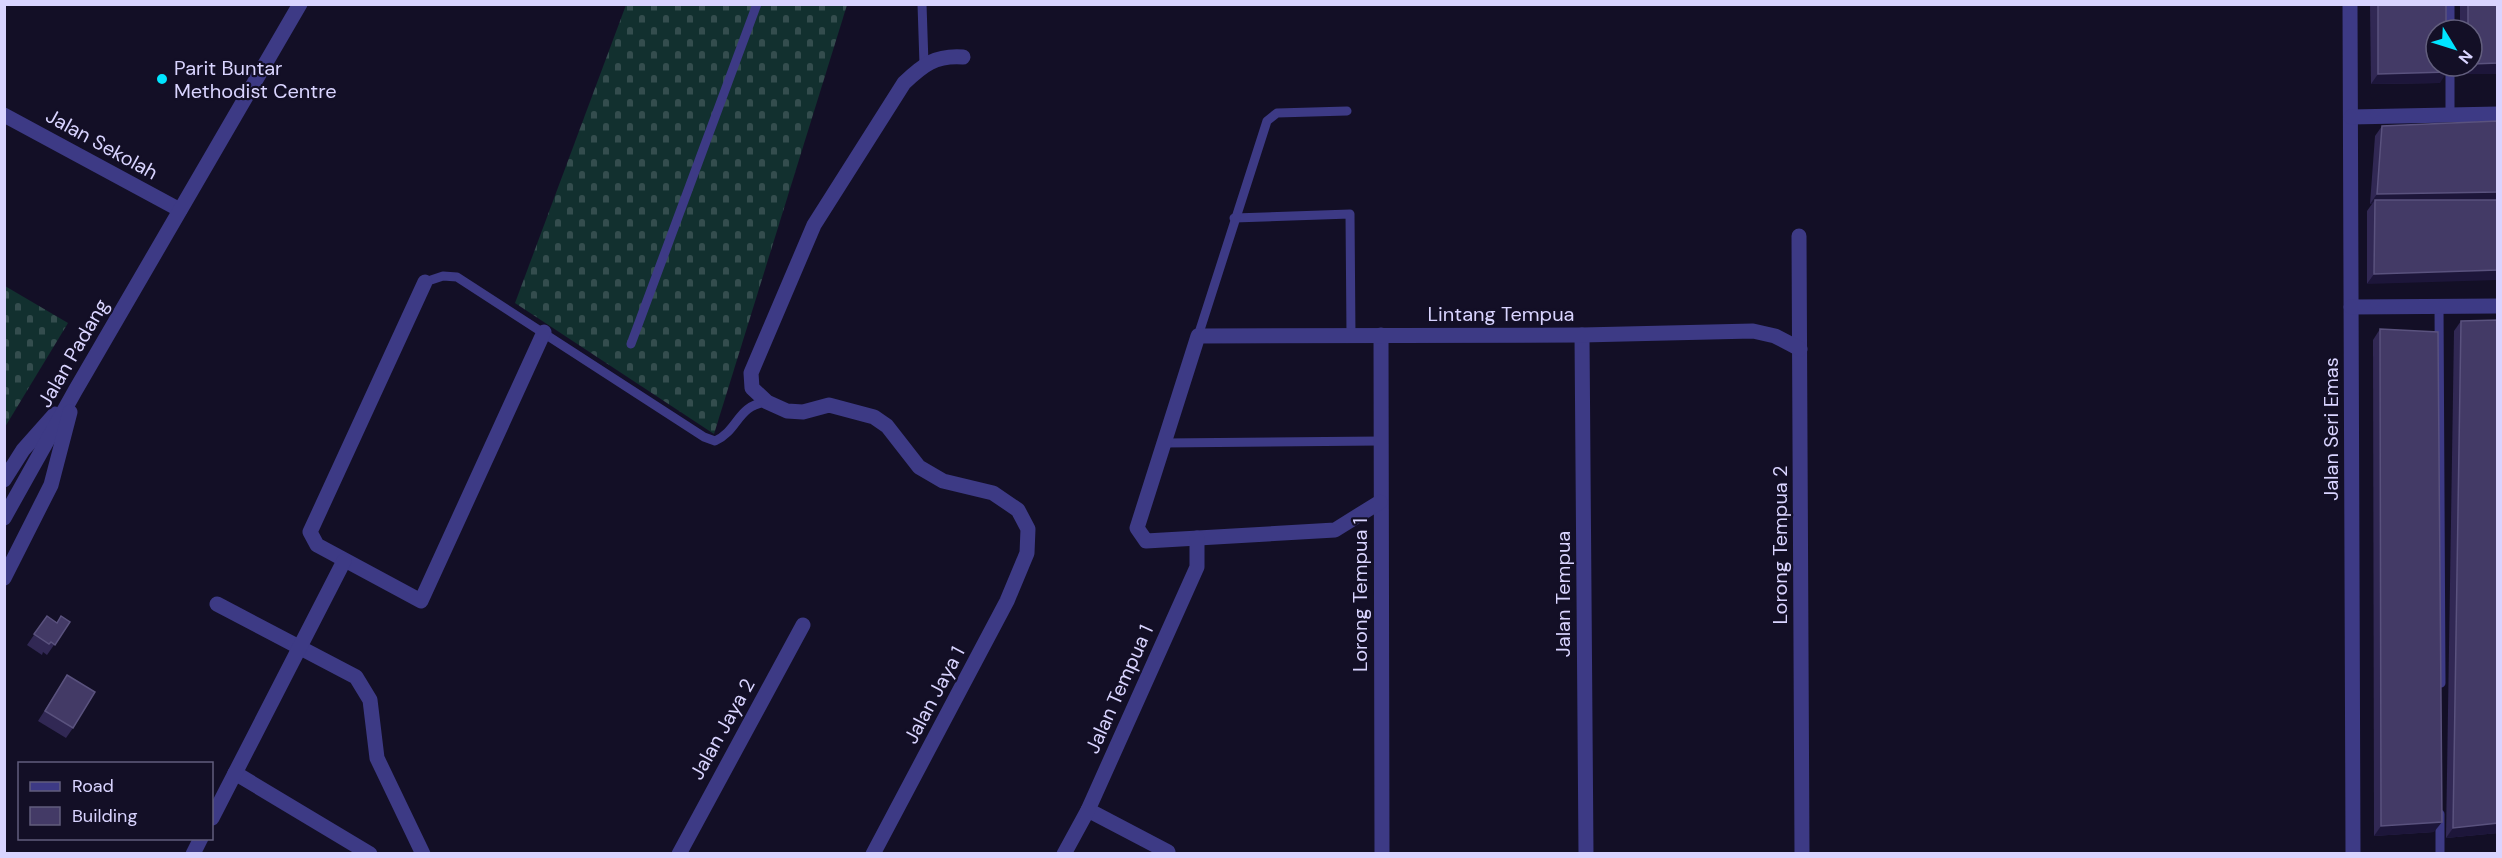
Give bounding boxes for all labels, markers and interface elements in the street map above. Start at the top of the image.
north arrow [2424,18,2484,78]
text: N [2454,46,2477,68]
place label: Parit Buntar Methodist Centre [174,55,337,104]
marker: Parit Buntar Methodist Centre [155,72,169,86]
street label: Jalan Sekolah [41,103,163,185]
street label: Jalan Padang [31,294,115,412]
street label: Lintang Tempua [1428,301,1574,327]
street label: Jalan Seri Emas [2318,357,2344,501]
street label: Lorong Tempua 2 [1767,465,1793,625]
street label: Lorong Tempua 1 [1347,518,1373,672]
street label: Jalan Tempua [1550,531,1576,657]
street label: Jalan Tempua 1 [1079,621,1159,757]
street label: Jalan Jaya 1 [898,642,970,748]
street label: Jalan Jaya 2 [684,674,760,784]
legend [18,762,213,840]
text: Road [72,774,114,798]
text: Building [72,804,137,828]

